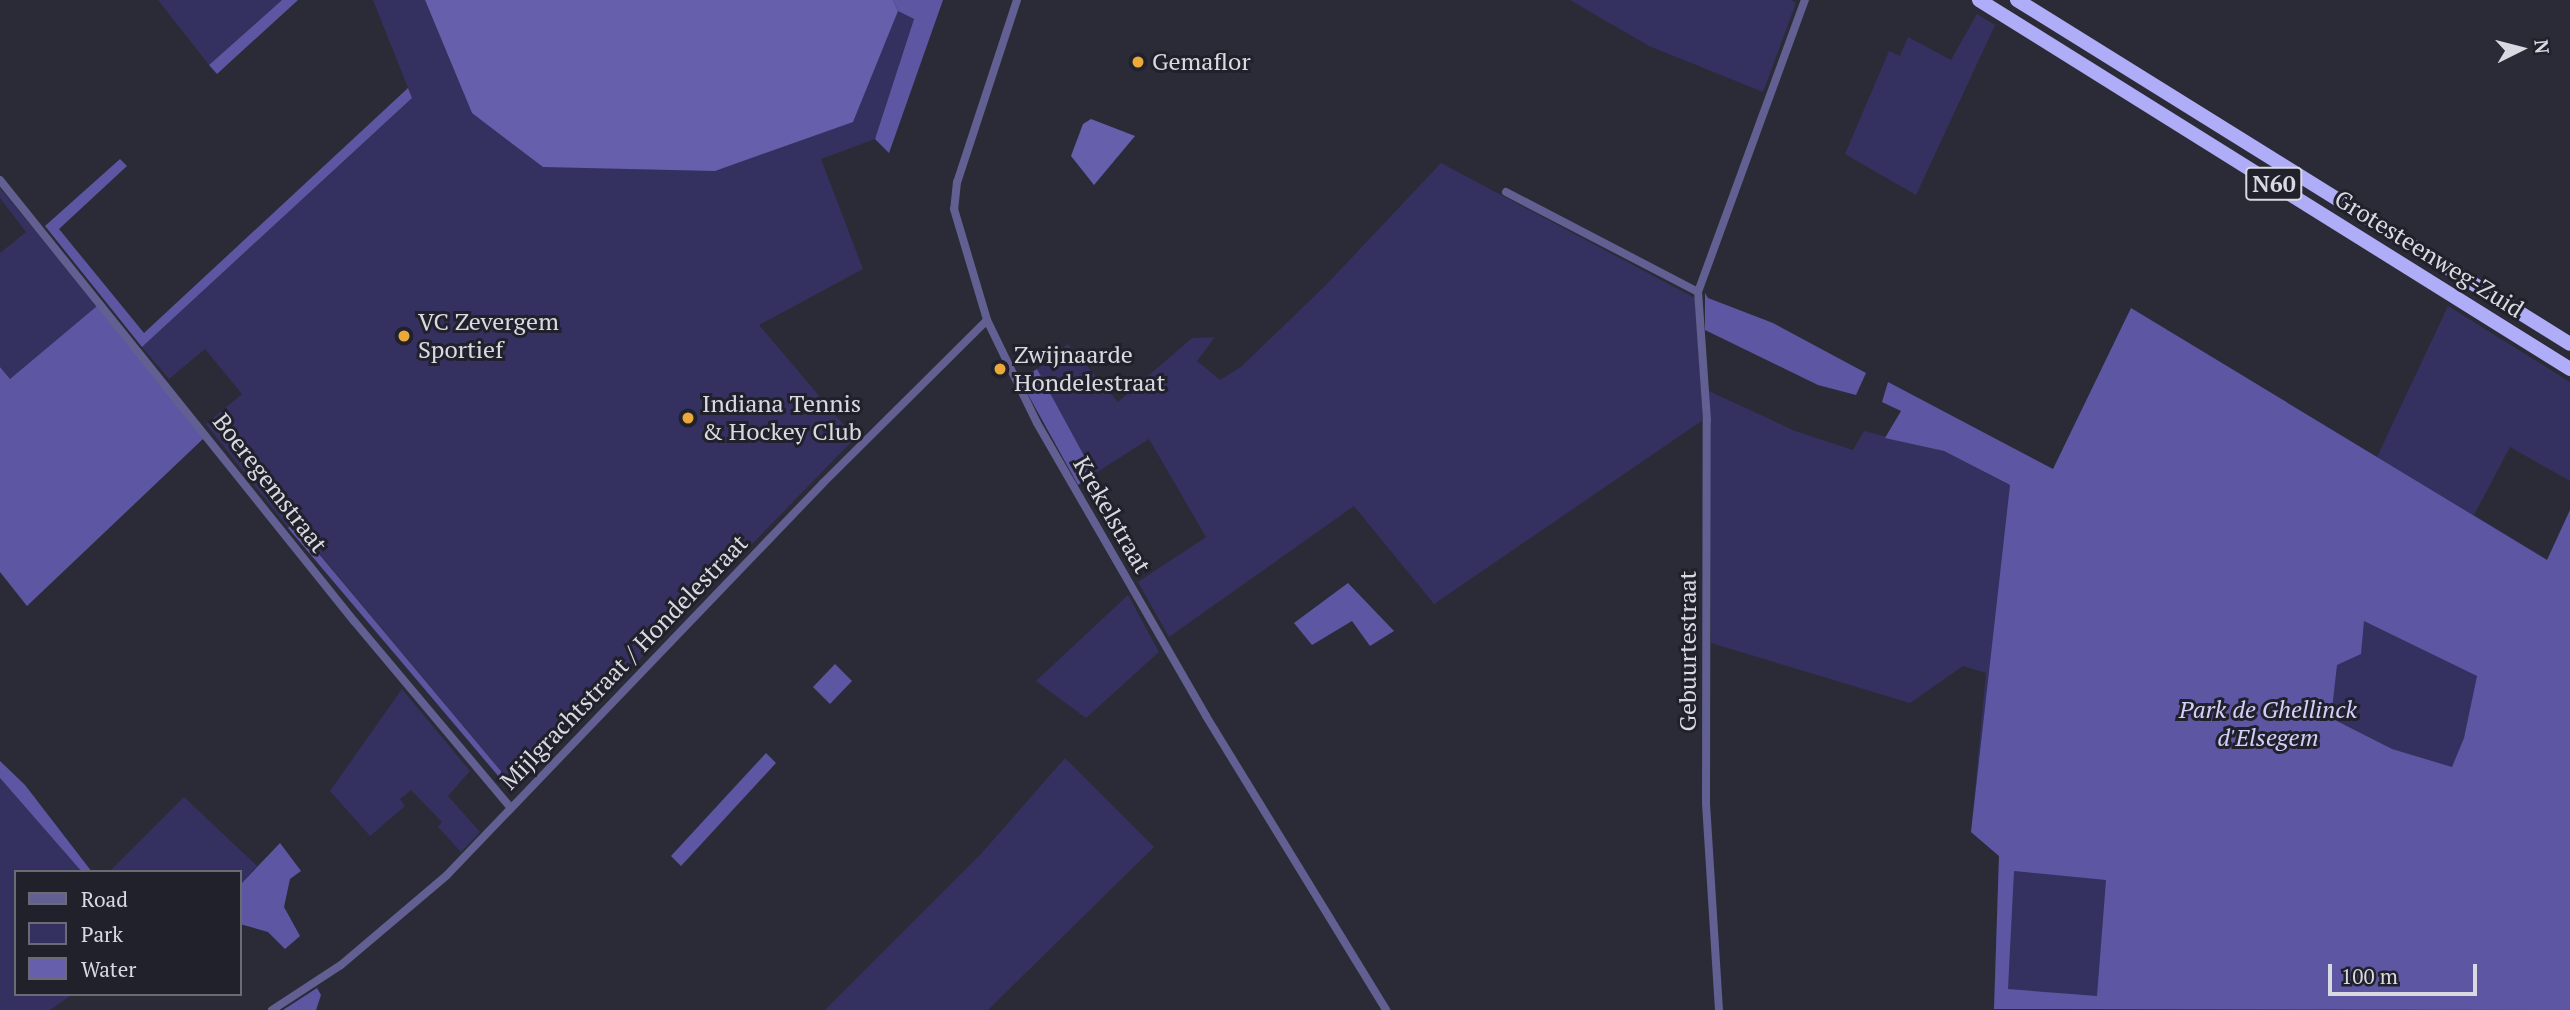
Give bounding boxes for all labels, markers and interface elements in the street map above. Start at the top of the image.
north arrow [2486,14,2556,84]
text: N [2529,38,2556,55]
place label: Gemaflor [1152,48,1251,76]
marker: Gemaflor [1130,54,1146,70]
road number: N60 [2244,164,2304,204]
street label: Grotesteenweg-Zuid [2329,184,2529,324]
place label: VC Zevergem Sportief [418,308,559,364]
marker: VC Zevergem Sportief [396,328,412,344]
place label: Zwijnaarde Hondelestraat [1014,341,1165,397]
marker: Zwijnaarde Hondelestraat [992,361,1008,377]
place label: Indiana Tennis & Hockey Club [702,390,862,446]
street label: Boeregemstraat [207,408,333,558]
marker: Indiana Tennis & Hockey Club [680,410,696,426]
street label: Krekelstraat [1067,452,1157,578]
street label: Mijlgrachtstraat / Hondelestraat [494,529,754,795]
street label: Gebuurtestraat [1674,570,1702,732]
park label: Park de Ghellinck d'Elsegem [2179,696,2357,752]
legend [14,870,242,996]
text: Road [81,885,128,913]
text: Park [81,920,123,948]
scale bar [2332,950,2481,994]
text: Water [81,955,136,983]
text: 100 m [2341,962,2398,990]

